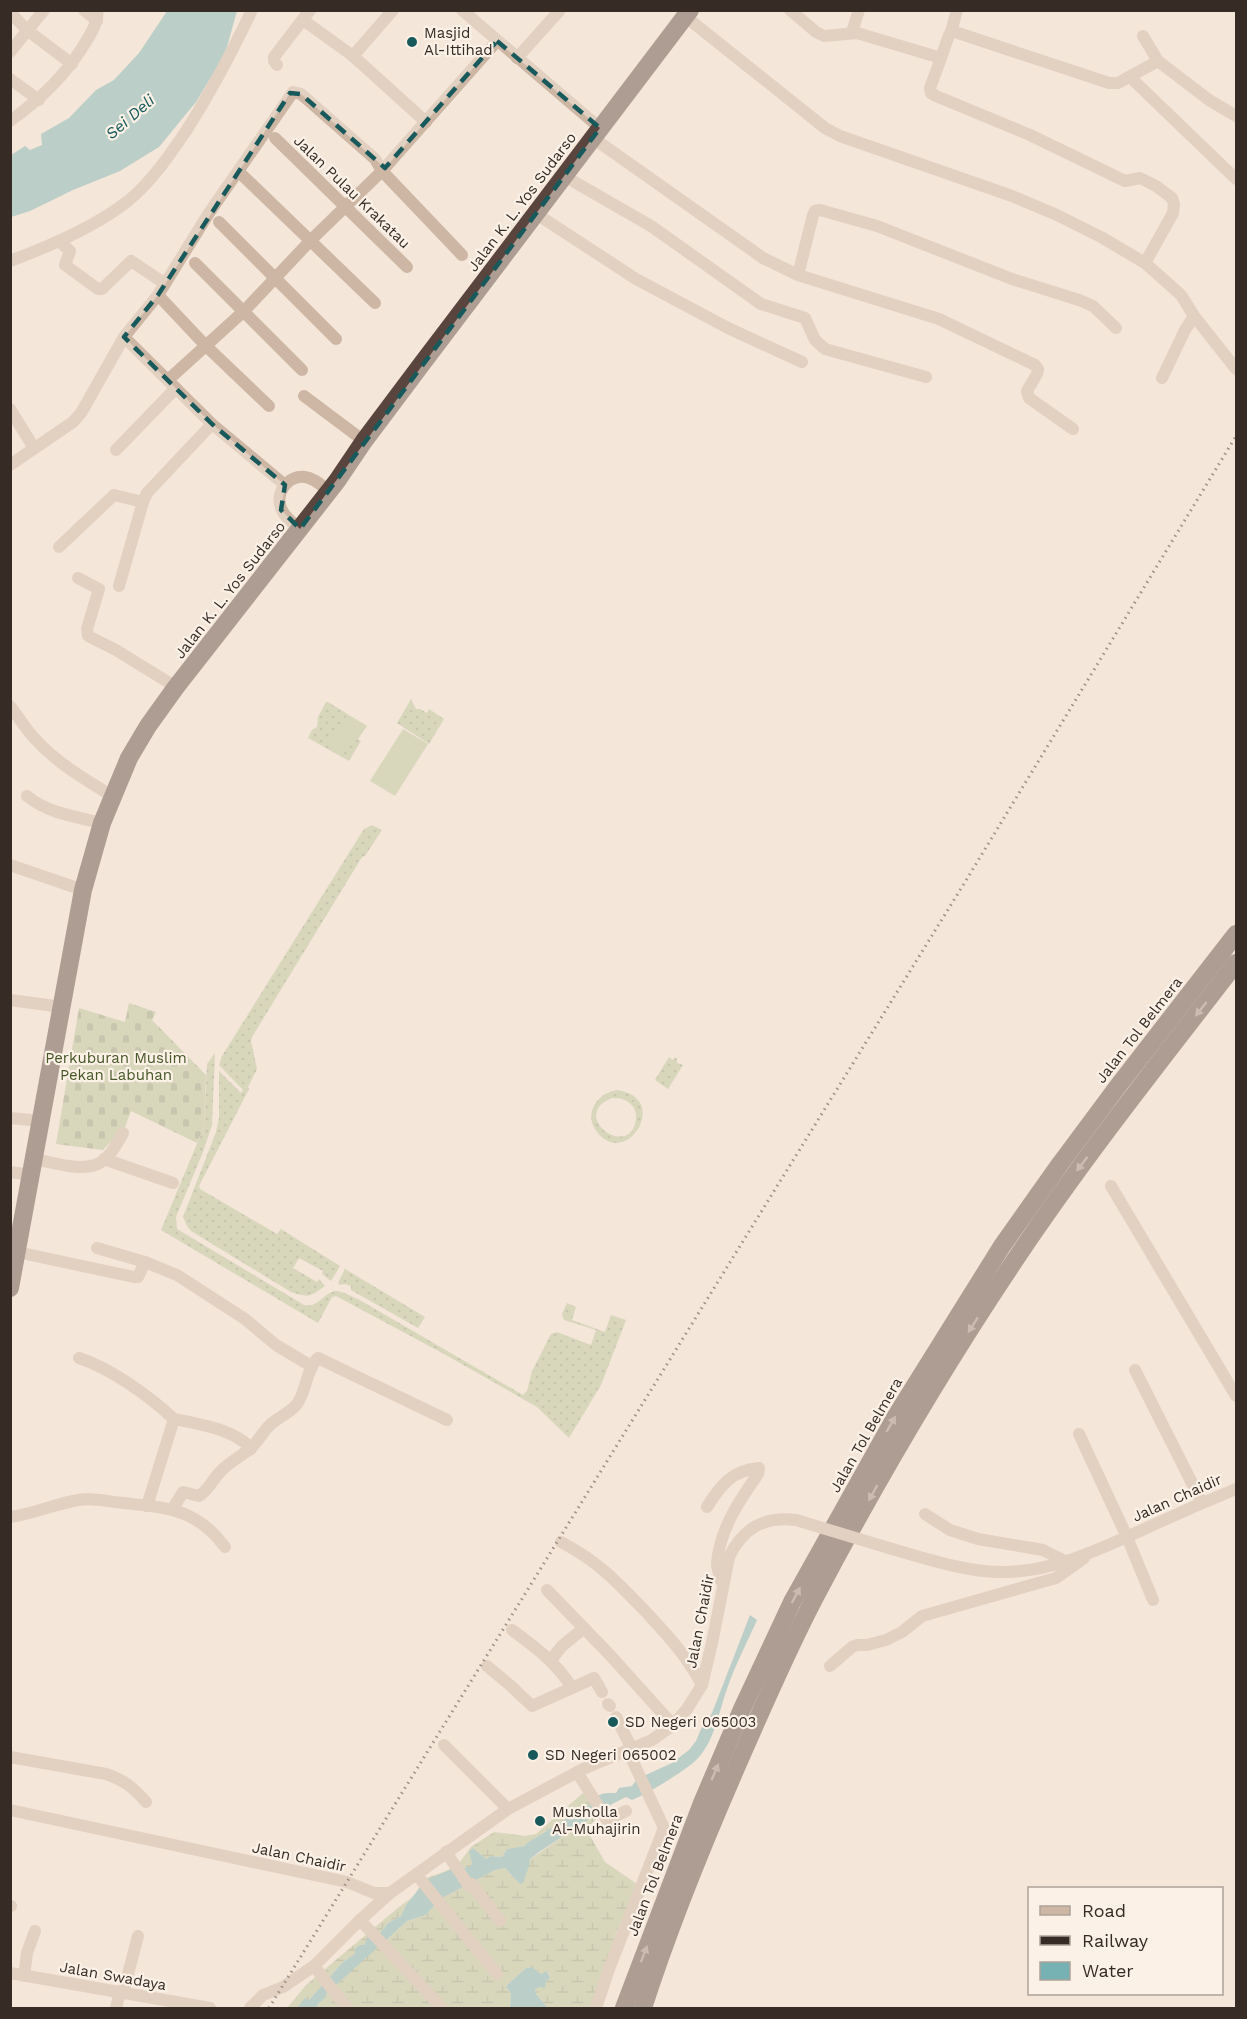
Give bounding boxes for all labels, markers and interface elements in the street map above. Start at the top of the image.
place label: Masjid Al-Ittihad [424,24,493,59]
marker: Masjid Al-Ittihad [405,35,419,49]
water label: Sei Deli [102,90,159,143]
street label: Jalan K. L. Yos Sudarso [464,129,580,275]
street label: Jalan Pulau Krakatau [290,132,414,252]
street label: Jalan K. L. Yos Sudarso [171,518,289,662]
street label: Jalan Tol Belmera [1092,973,1186,1087]
one-way arrow [1194,1001,1207,1017]
park label: Perkuburan Muslim Pekan Labuhan [45,1049,187,1084]
one-way arrow [1076,1156,1089,1172]
one-way arrow [967,1317,979,1333]
street label: Jalan Tol Belmera [826,1374,906,1496]
one-way arrow [886,1415,896,1432]
street label: Jalan Chaidir [1130,1470,1224,1526]
one-way arrow [868,1485,878,1502]
street label: Jalan Chaidir [682,1572,718,1670]
one-way arrow [791,1586,801,1603]
place label: SD Negeri 065003 [625,1713,756,1731]
marker: SD Negeri 065003 [606,1715,620,1729]
place label: SD Negeri 065002 [545,1746,677,1764]
marker: SD Negeri 065002 [526,1748,540,1762]
one-way arrow [711,1763,720,1781]
place label: Musholla Al-Muhajirin [552,1803,641,1838]
street label: Jalan Tol Belmera [623,1811,687,1939]
marker: Musholla Al-Muhajirin [533,1814,547,1828]
street label: Jalan Chaidir [250,1838,348,1876]
legend [1028,1887,1223,1995]
text: Road [1082,1900,1126,1921]
text: Railway [1082,1930,1149,1951]
one-way arrow [639,1944,649,1962]
street label: Jalan Swadaya [58,1958,168,1994]
text: Water [1082,1960,1134,1981]

